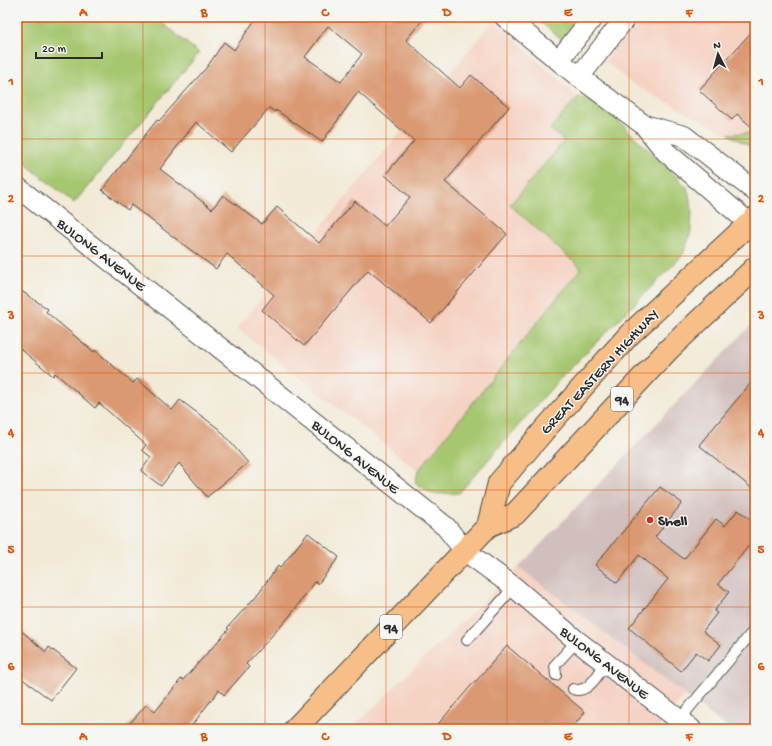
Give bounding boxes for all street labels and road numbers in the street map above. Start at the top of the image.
street label: BULONG AVENUE [52,215,149,296]
street label: GREAT EASTERN HIGHWAY [538,306,663,439]
road number: 94 [611,387,633,411]
street label: BULONG AVENUE [306,416,403,499]
road number: 94 [380,615,402,639]
street label: BULONG AVENUE [555,623,652,704]

